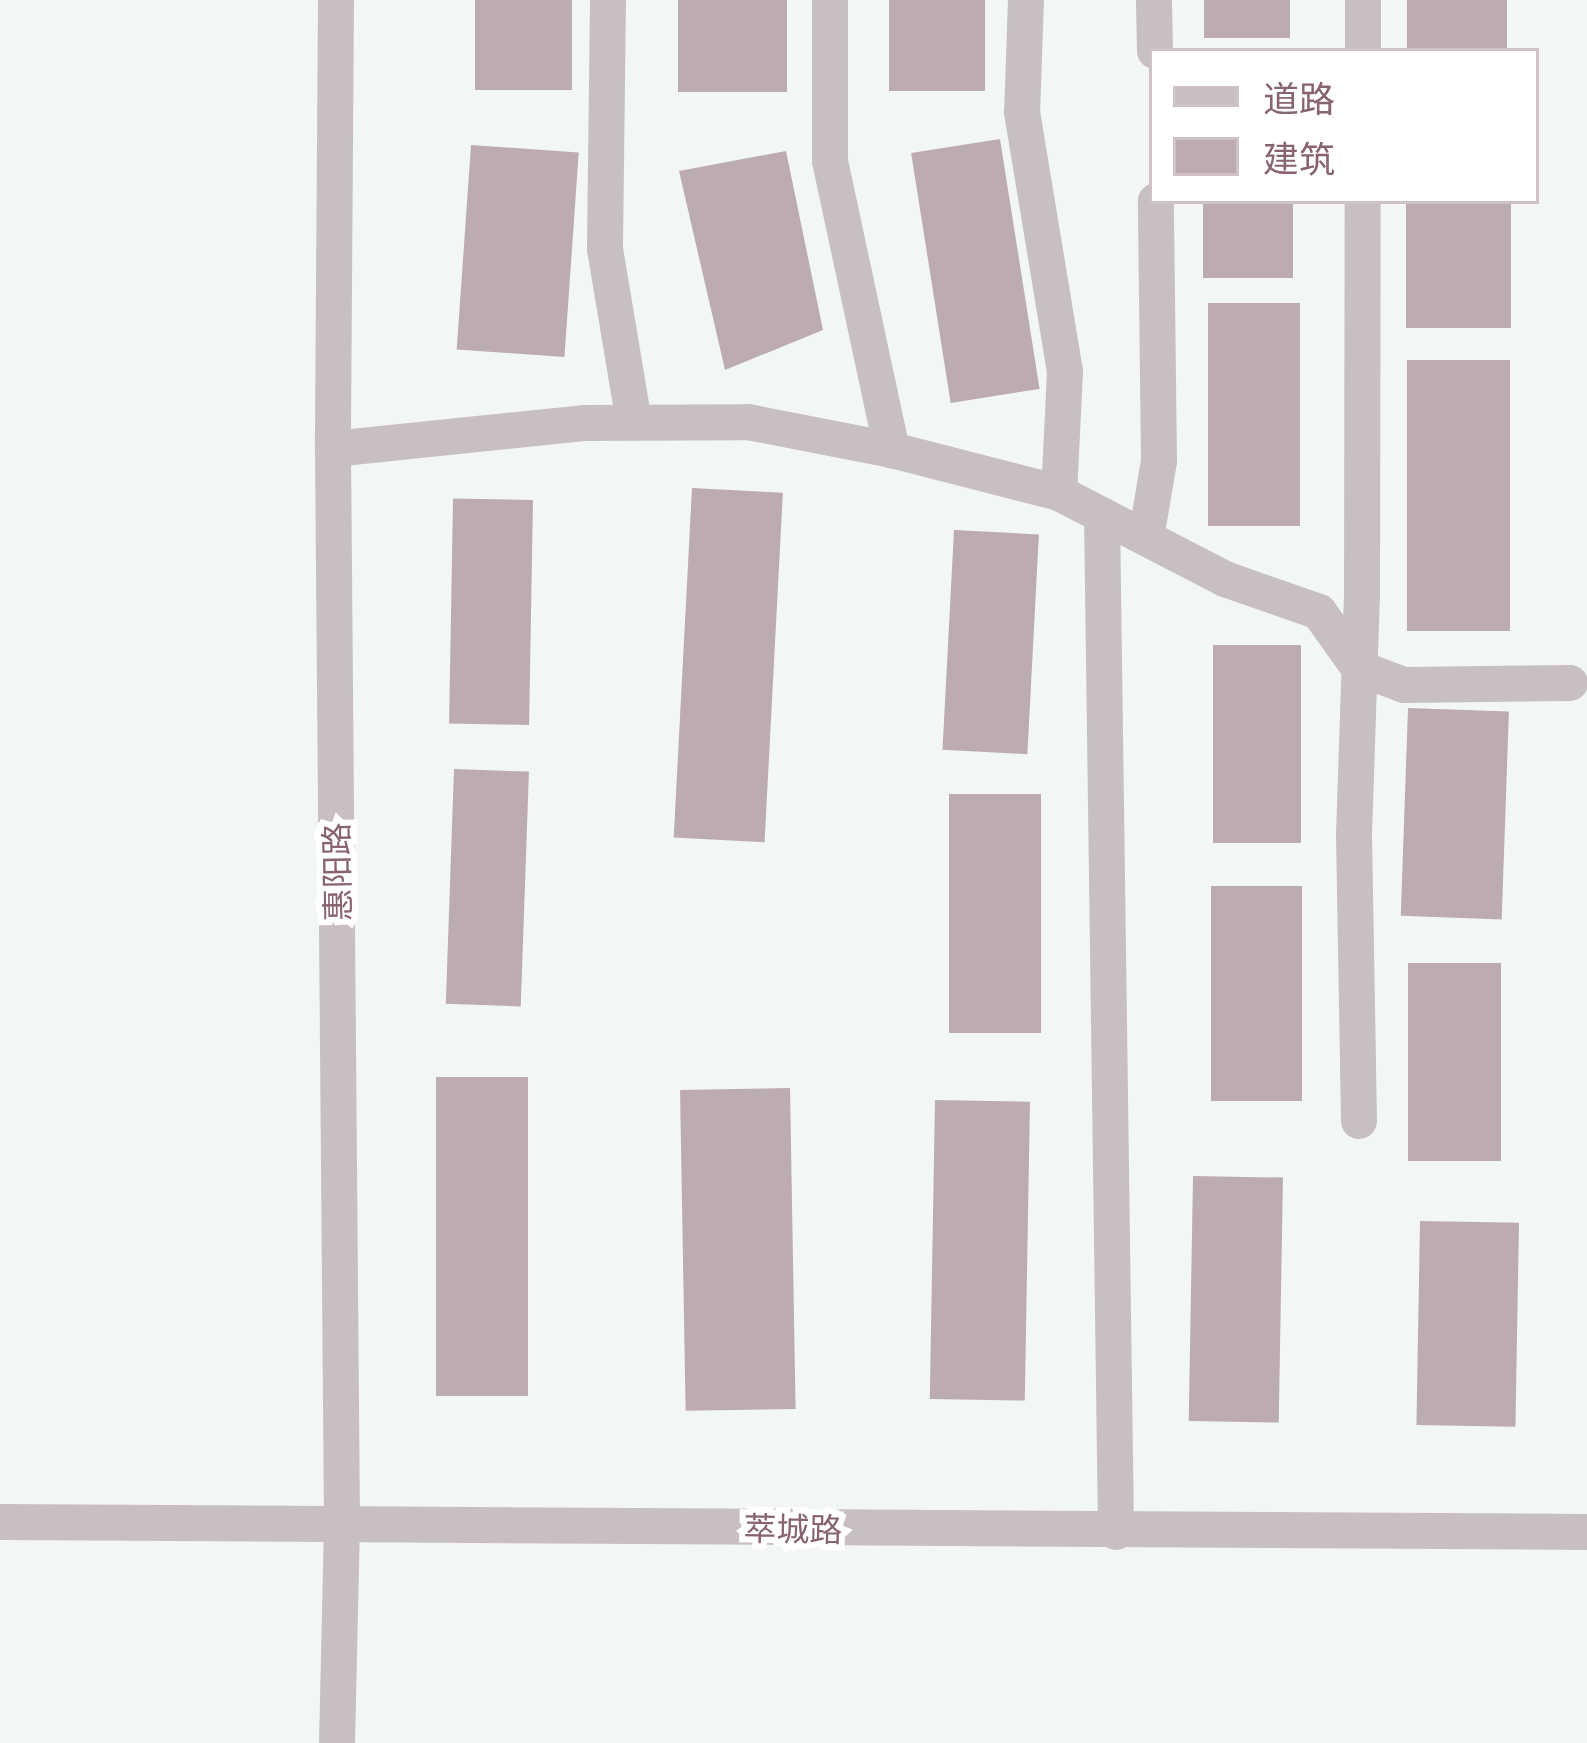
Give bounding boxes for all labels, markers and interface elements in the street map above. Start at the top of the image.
legend [1149,48,1539,204]
text: 道路 [1263,78,1335,119]
text: 建筑 [1263,138,1335,179]
street label: 惠阳路 [316,822,358,922]
street label: 萃城路 [743,1508,843,1550]

